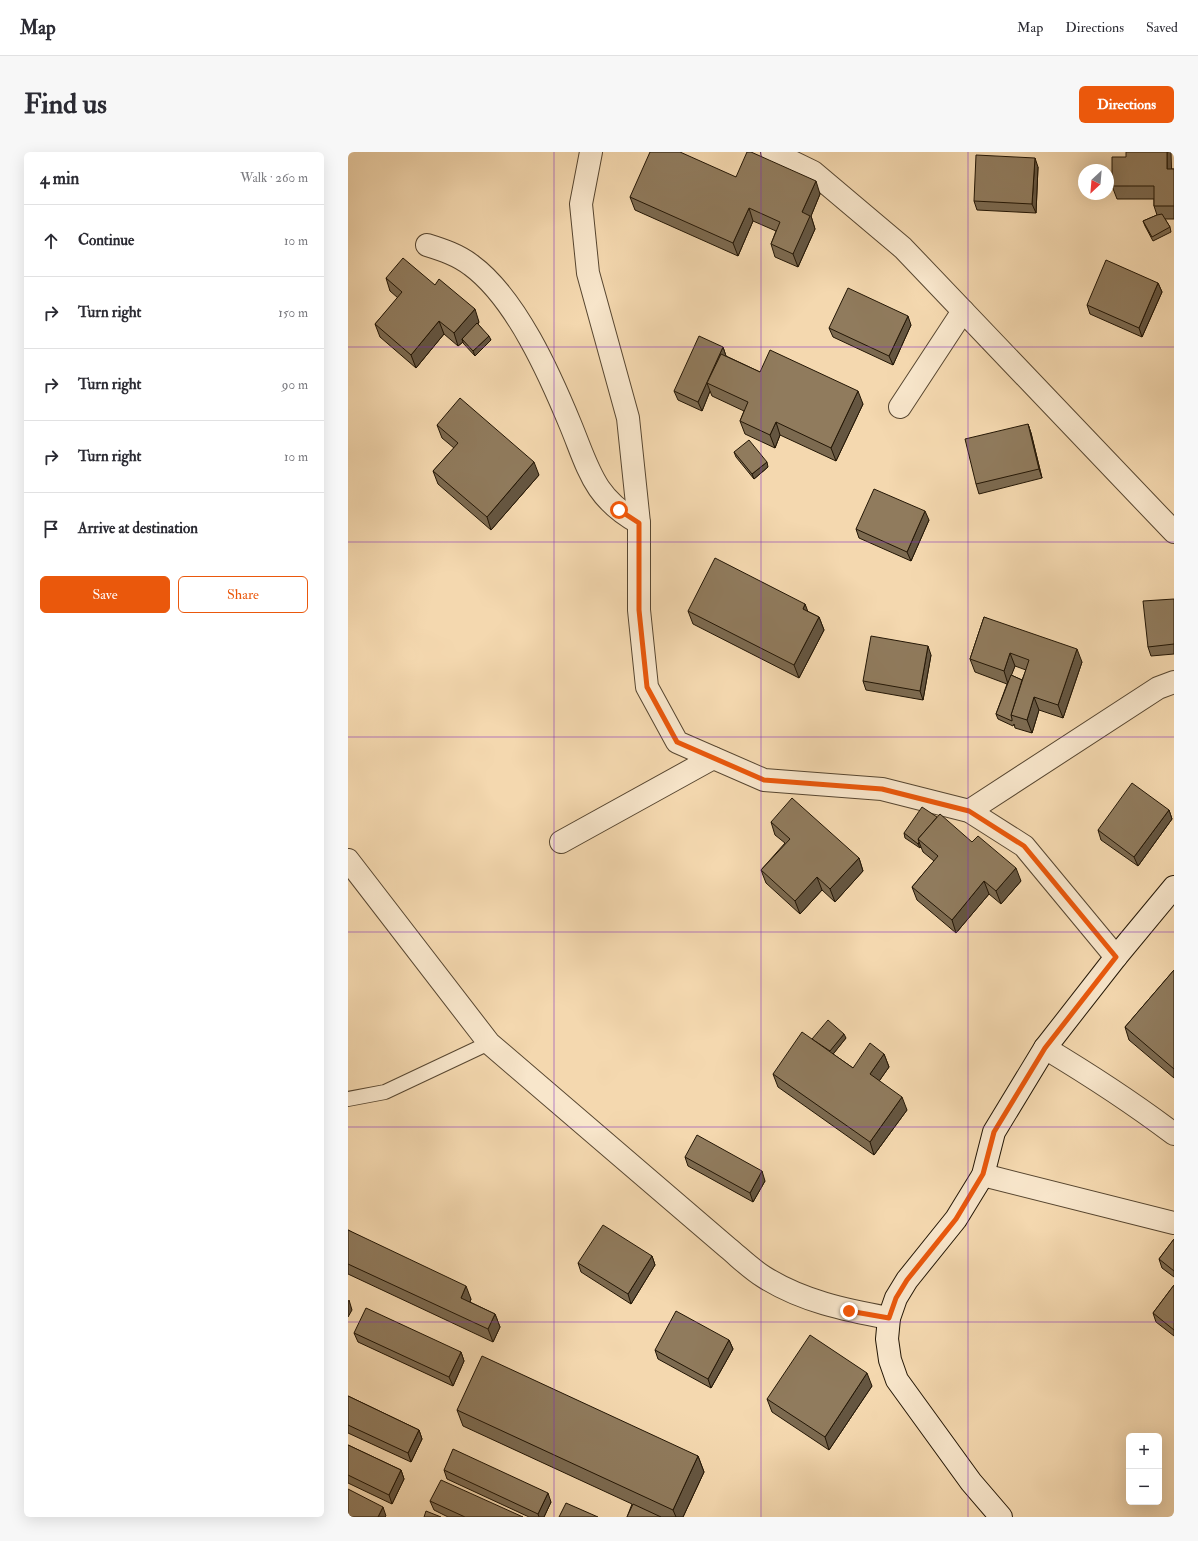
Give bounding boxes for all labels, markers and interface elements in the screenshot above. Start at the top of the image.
text: Map [20,16,56,40]
text: Map [1017,19,1043,36]
text: Directions [1065,19,1124,36]
text: Saved [1146,19,1178,36]
button: Directions [1079,86,1174,123]
text: Find us [24,87,107,122]
north arrow [1078,164,1114,200]
text: 4 min [40,168,79,189]
text: Walk · 260 m [240,170,308,186]
icon: ahead [40,230,62,252]
text: Continue [78,231,134,250]
text: 10 m [284,233,308,249]
icon: right [40,302,62,324]
text: Turn right [78,303,141,322]
text: 150 m [278,305,308,321]
icon: right [40,374,62,396]
text: Turn right [78,375,141,394]
text: 90 m [282,377,308,393]
icon: right [40,446,62,468]
text: Turn right [78,447,141,466]
text: 10 m [284,449,308,465]
route start [610,501,628,519]
icon: arrive [40,518,62,540]
text: Arrive at destination [78,519,198,538]
button: Save [40,576,170,613]
button: Share [178,576,308,613]
route end [840,1302,858,1320]
map controls [1126,1433,1162,1505]
button: + [1126,1433,1162,1469]
button: − [1126,1469,1162,1505]

